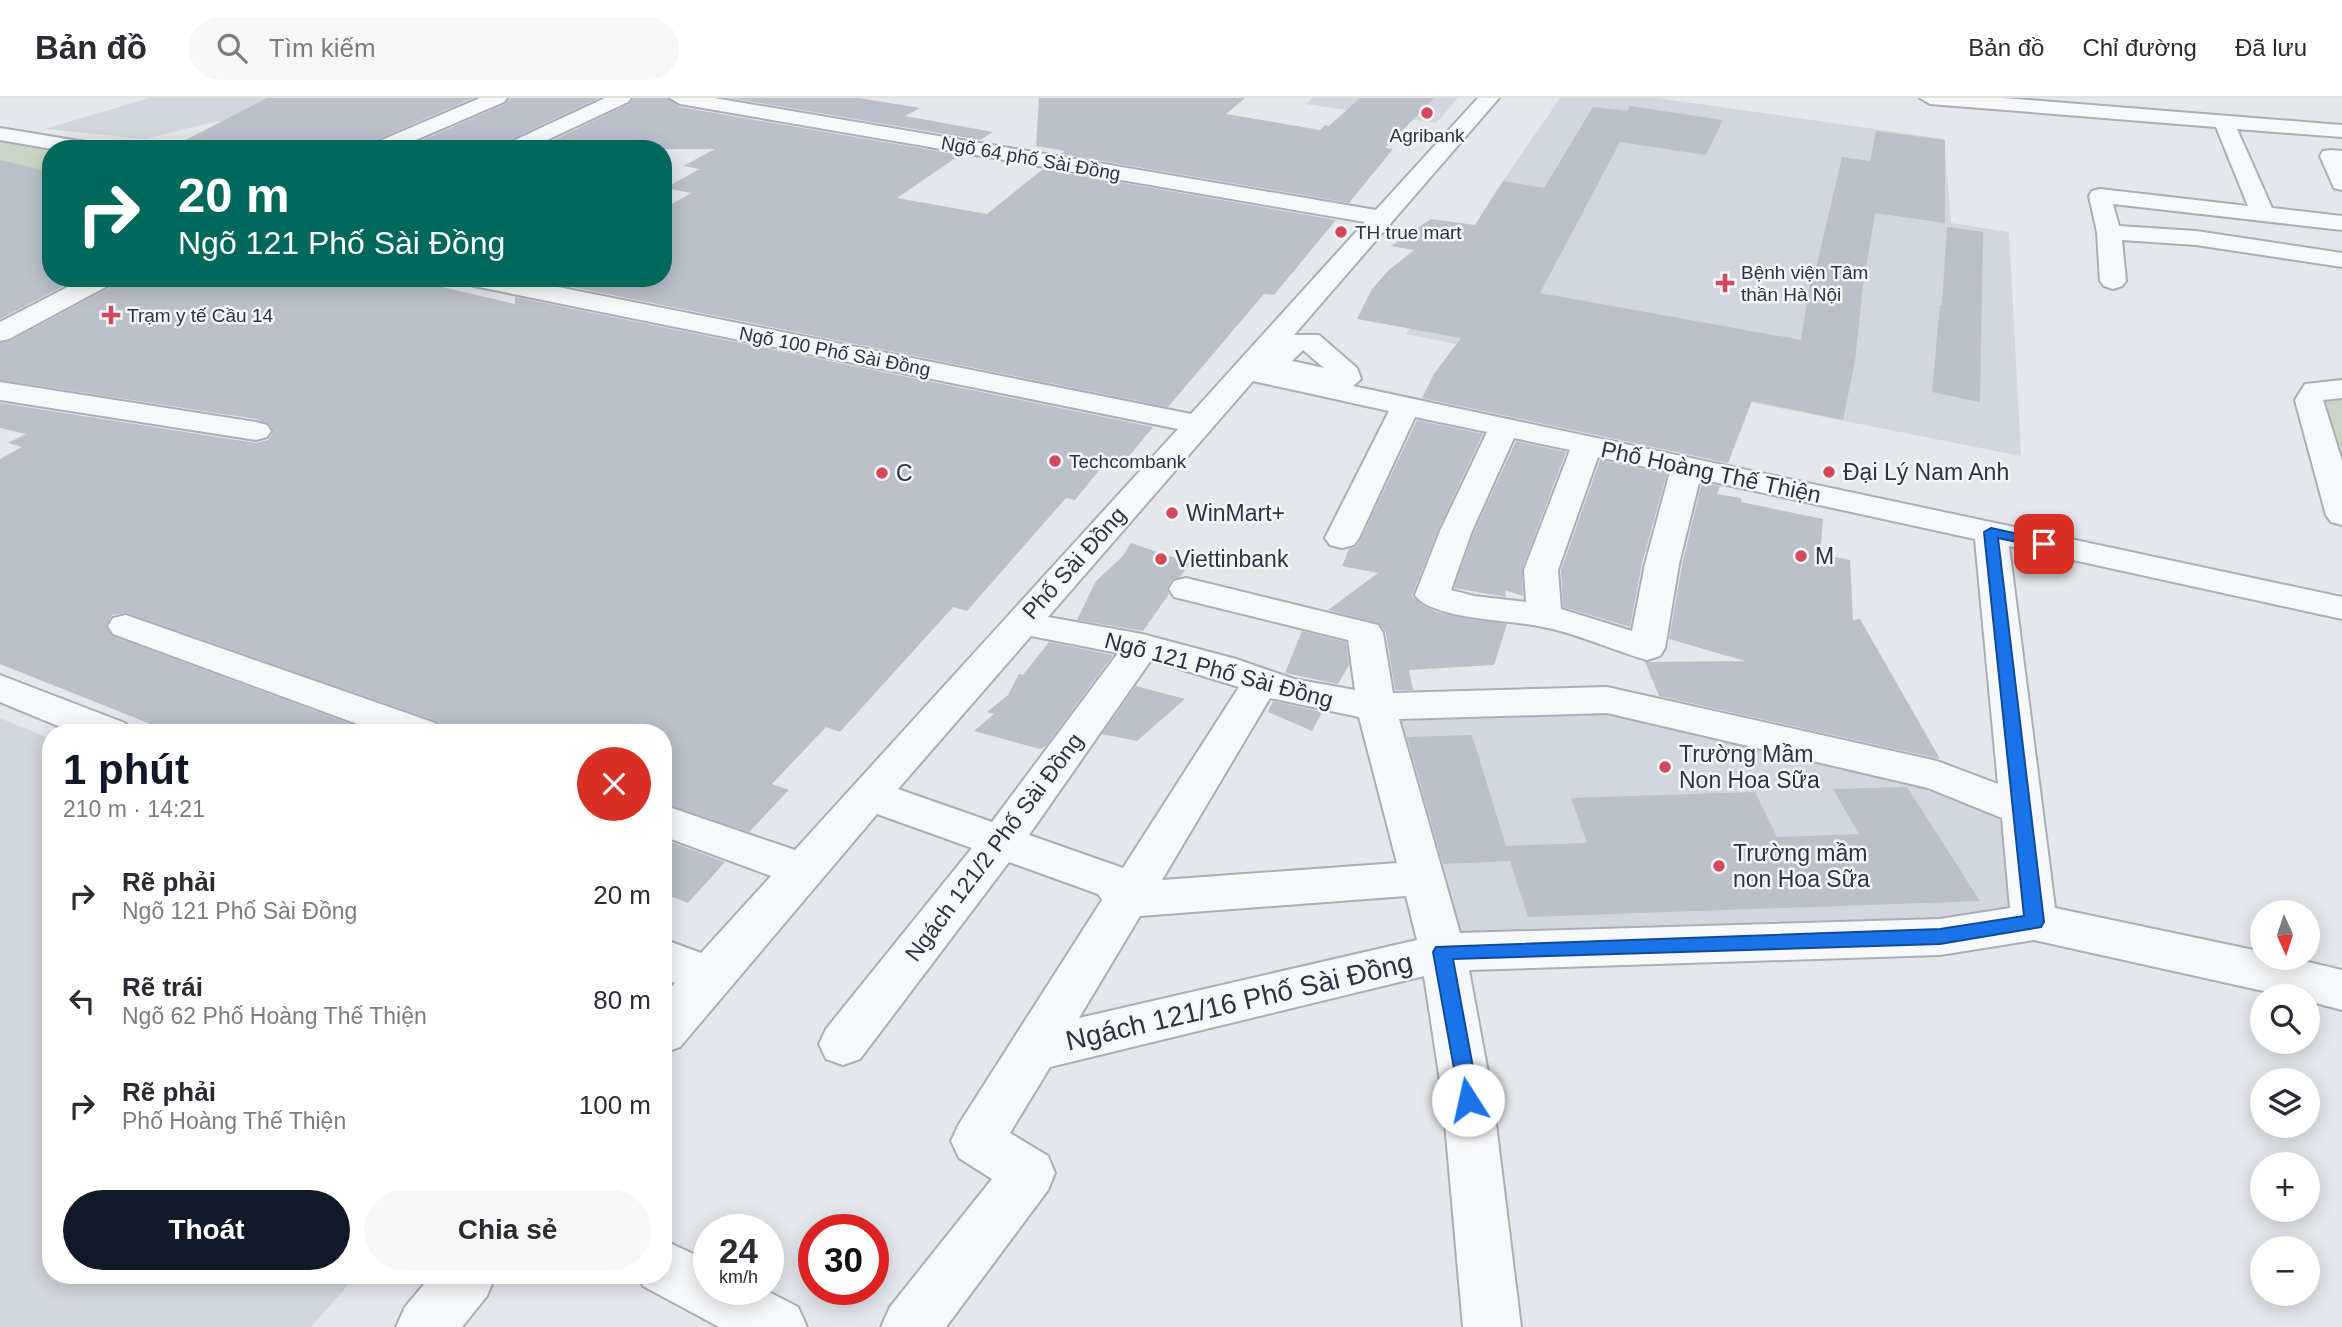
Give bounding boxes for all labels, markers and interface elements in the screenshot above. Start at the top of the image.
search box [189,17,679,80]
text: Bản đồ [35,29,147,66]
icon: search [213,29,251,67]
text: Tìm kiếm [269,33,376,63]
text: Bản đồ [1968,34,2044,61]
text: Chỉ đường [2082,34,2197,61]
text: Đã lưu [2235,34,2307,61]
marker: Agribank [1419,105,1435,121]
place label: Agribank [1390,125,1465,146]
street label: Ngõ 64 phố Sài Đồng [940,132,1122,185]
icon: right [63,168,154,259]
text: 20 m [178,168,290,222]
place label: TH true mart [1355,222,1462,243]
marker: TH true mart [1333,224,1349,240]
text: Ngõ 121 Phố Sài Đồng [178,225,505,261]
place label: Bệnh viện Tâm thần Hà Nội [1741,262,1868,305]
marker: Bệnh viện Tâm thần Hà Nội [1715,273,1735,293]
marker: Trạm y tế Cầu 14 [101,305,121,325]
place label: Trạm y tế Cầu 14 [127,305,274,326]
street label: Ngõ 100 Phố Sài Đồng [737,323,932,380]
street label: Phố Hoàng Thế Thiện [1599,436,1823,508]
place label: Techcombank [1069,451,1187,472]
marker: Techcombank [1047,453,1063,469]
place label: Đại Lý Nam Anh [1843,459,2009,485]
place label: C [896,460,913,486]
marker: Đại Lý Nam Anh [1821,464,1837,480]
marker: C [874,465,890,481]
place label: WinMart+ [1186,500,1285,526]
street label: Phố Sài Đồng [1017,502,1131,624]
marker: WinMart+ [1164,505,1180,521]
pin [2014,514,2074,574]
icon: arrive [2025,525,2063,563]
place label: M [1815,543,1834,569]
place label: Viettinbank [1175,546,1289,572]
marker: M [1793,548,1809,564]
marker: Viettinbank [1153,551,1169,567]
street label: Ngõ 121 Phố Sài Đồng [1102,627,1336,713]
street label: Ngách 121/2 Phố Sài Đồng [900,728,1088,966]
place label: Trường Mầm Non Hoa Sữa [1679,741,1820,793]
text: 1 phút [63,746,189,793]
button: close [577,747,651,821]
marker: Trường Mầm Non Hoa Sữa [1657,759,1673,775]
text: 210 m · 14:21 [63,796,205,822]
place label: Trường mầm non Hoa Sữa [1733,840,1870,892]
marker: Trường mầm non Hoa Sữa [1711,858,1727,874]
text: Rẽ phải [122,867,216,897]
icon: right [63,877,101,915]
text: 20 m [593,880,651,910]
text: Ngõ 121 Phố Sài Đồng [122,898,357,924]
north arrow [2250,900,2320,970]
map controls [2250,900,2320,1306]
street label: Ngách 121/16 Phố Sài Đồng [1063,946,1416,1057]
text: Rẽ trái [122,972,203,1002]
icon: left [63,982,101,1020]
button: search [2250,984,2320,1054]
text: 80 m [593,985,651,1015]
text: Ngõ 62 Phố Hoàng Thế Thiện [122,1003,427,1029]
position arrow [1431,1063,1505,1137]
button: layers [2250,1068,2320,1138]
text: Rẽ phải [122,1077,216,1107]
icon: right [63,1087,101,1125]
text: 100 m [579,1090,651,1120]
text: Phố Hoàng Thế Thiện [122,1108,346,1134]
button: + [2250,1152,2320,1222]
button: Thoát [63,1190,350,1270]
button: Chia sẻ [364,1190,651,1270]
speed limit sign: 30 [798,1214,889,1305]
text: 24 [719,1231,758,1270]
button: − [2250,1236,2320,1306]
text: km/h [719,1267,758,1287]

